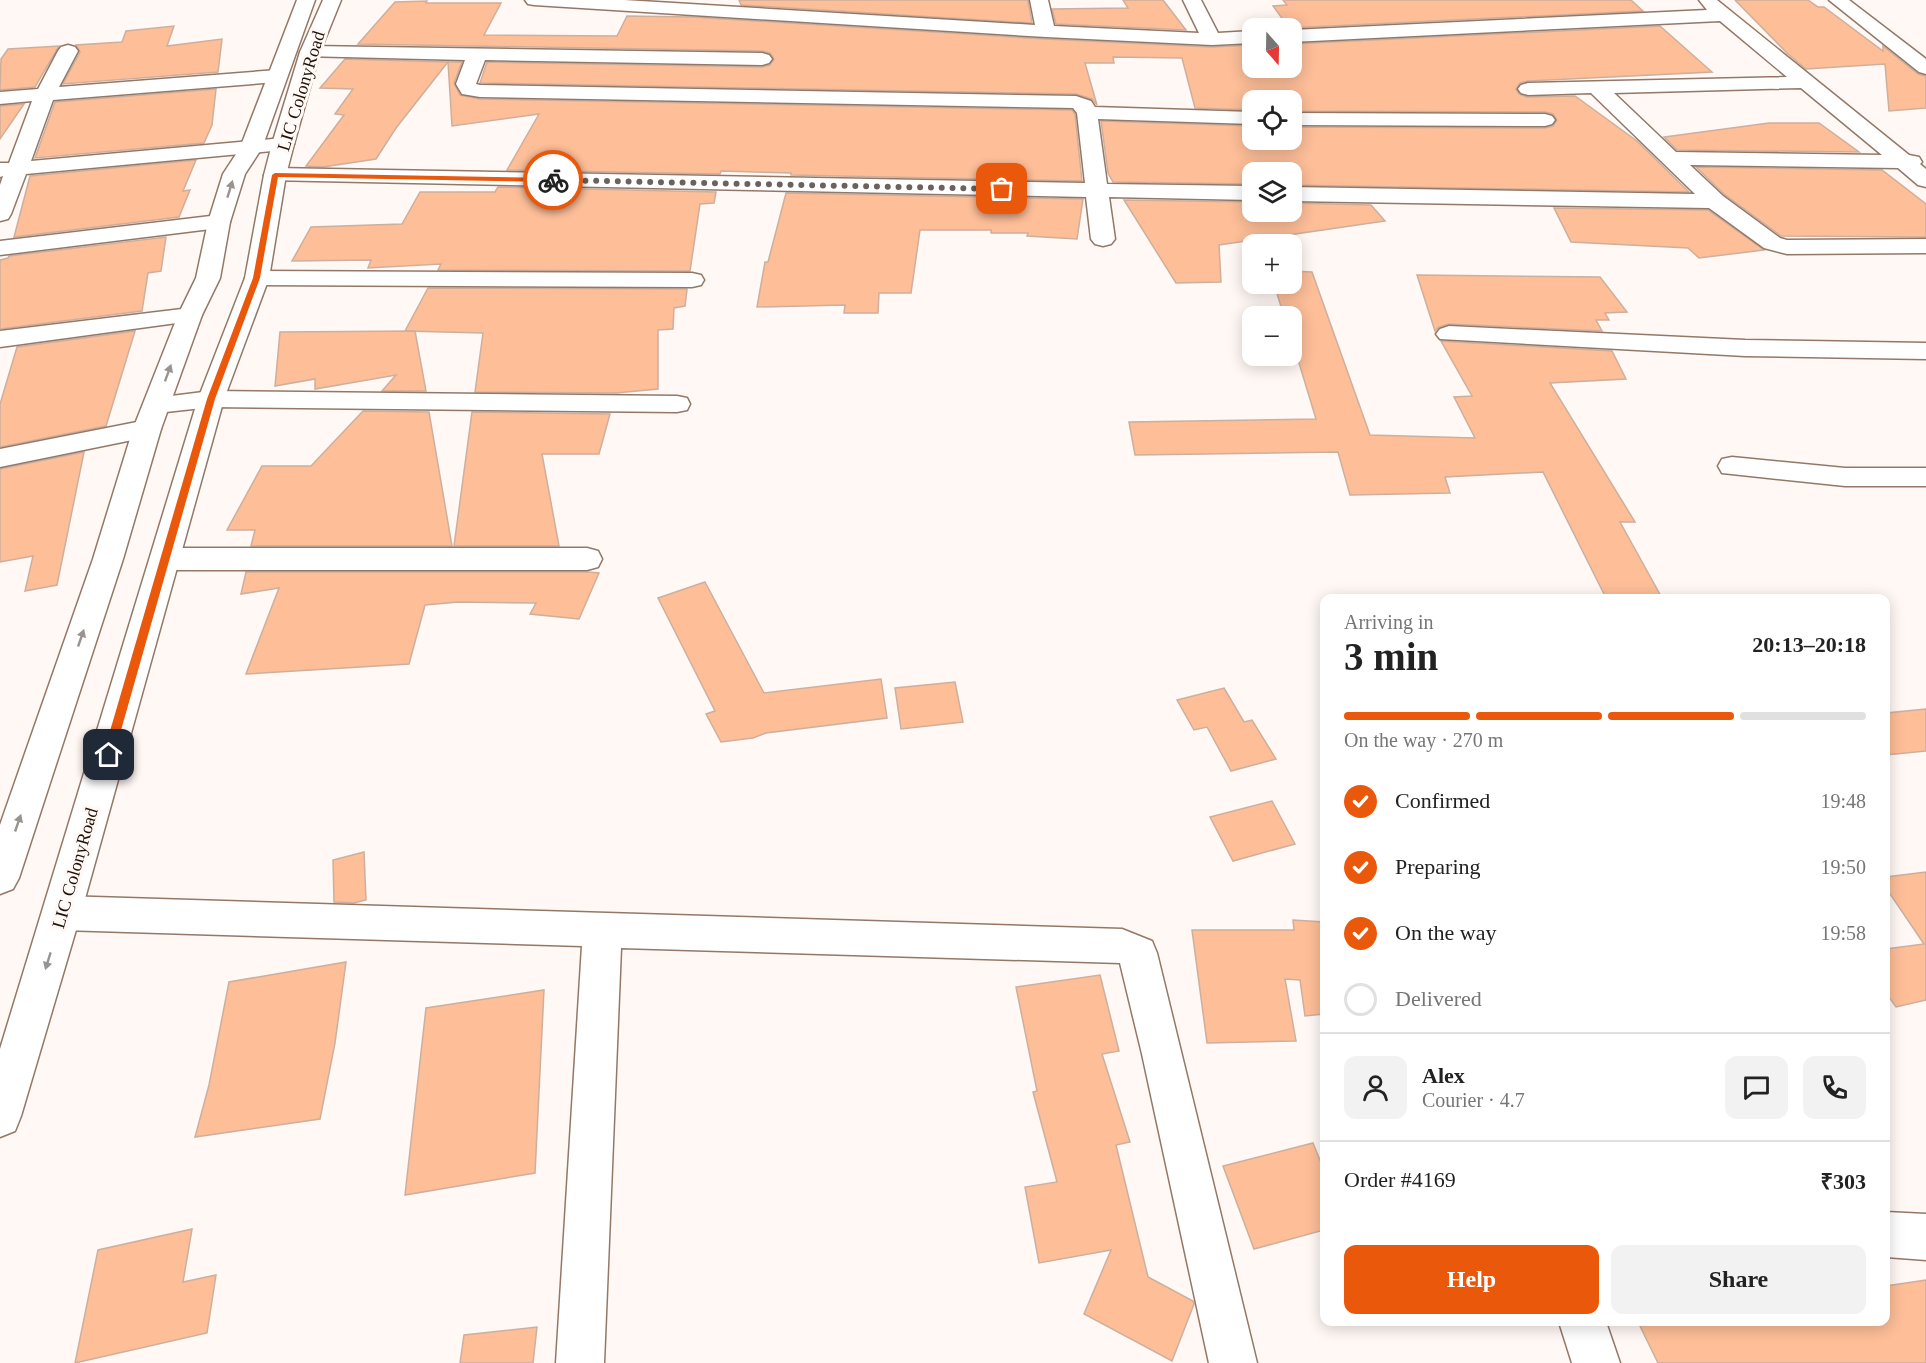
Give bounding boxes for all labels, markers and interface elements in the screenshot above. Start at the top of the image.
north arrow [1242,18,1302,78]
map controls [1242,18,1302,366]
street label: LIC ColonyRoad [273,29,329,153]
button: locate [1242,90,1302,150]
courier [523,150,583,210]
button: layers [1242,162,1302,222]
pin [976,163,1027,214]
icon: bike [537,164,570,197]
icon: bag [985,172,1018,205]
one-way arrow [225,180,235,198]
button: + [1242,234,1302,294]
button: − [1242,306,1302,366]
one-way arrow [164,364,174,382]
text: Arriving in [1344,611,1433,633]
one-way arrow [76,629,86,647]
text: 20:13–20:18 [1752,632,1866,657]
text: 3 min [1344,635,1438,678]
pin [83,729,134,780]
text: On the way · 270 m [1344,729,1503,751]
icon: home [92,738,125,771]
icon: check [1344,785,1377,818]
text: Confirmed [1395,788,1490,813]
text: 19:48 [1820,790,1866,812]
street label: LIC ColonyRoad [48,805,102,931]
one-way arrow [14,814,23,832]
icon: check [1344,851,1377,884]
text: Preparing [1395,854,1481,879]
text: 19:50 [1820,856,1866,878]
icon: check [1344,917,1377,950]
text: On the way [1395,920,1496,945]
text: 19:58 [1820,922,1866,944]
one-way arrow [43,952,52,970]
text: Delivered [1395,986,1482,1011]
button: person [1344,1056,1407,1119]
button: chat [1725,1056,1788,1119]
button: phone [1803,1056,1866,1119]
text: Alex [1422,1063,1465,1088]
text: Courier · 4.7 [1422,1089,1525,1111]
text: Order #4169 [1344,1167,1456,1192]
text: ₹303 [1820,1169,1866,1194]
button: Help [1344,1245,1599,1314]
button: Share [1611,1245,1866,1314]

